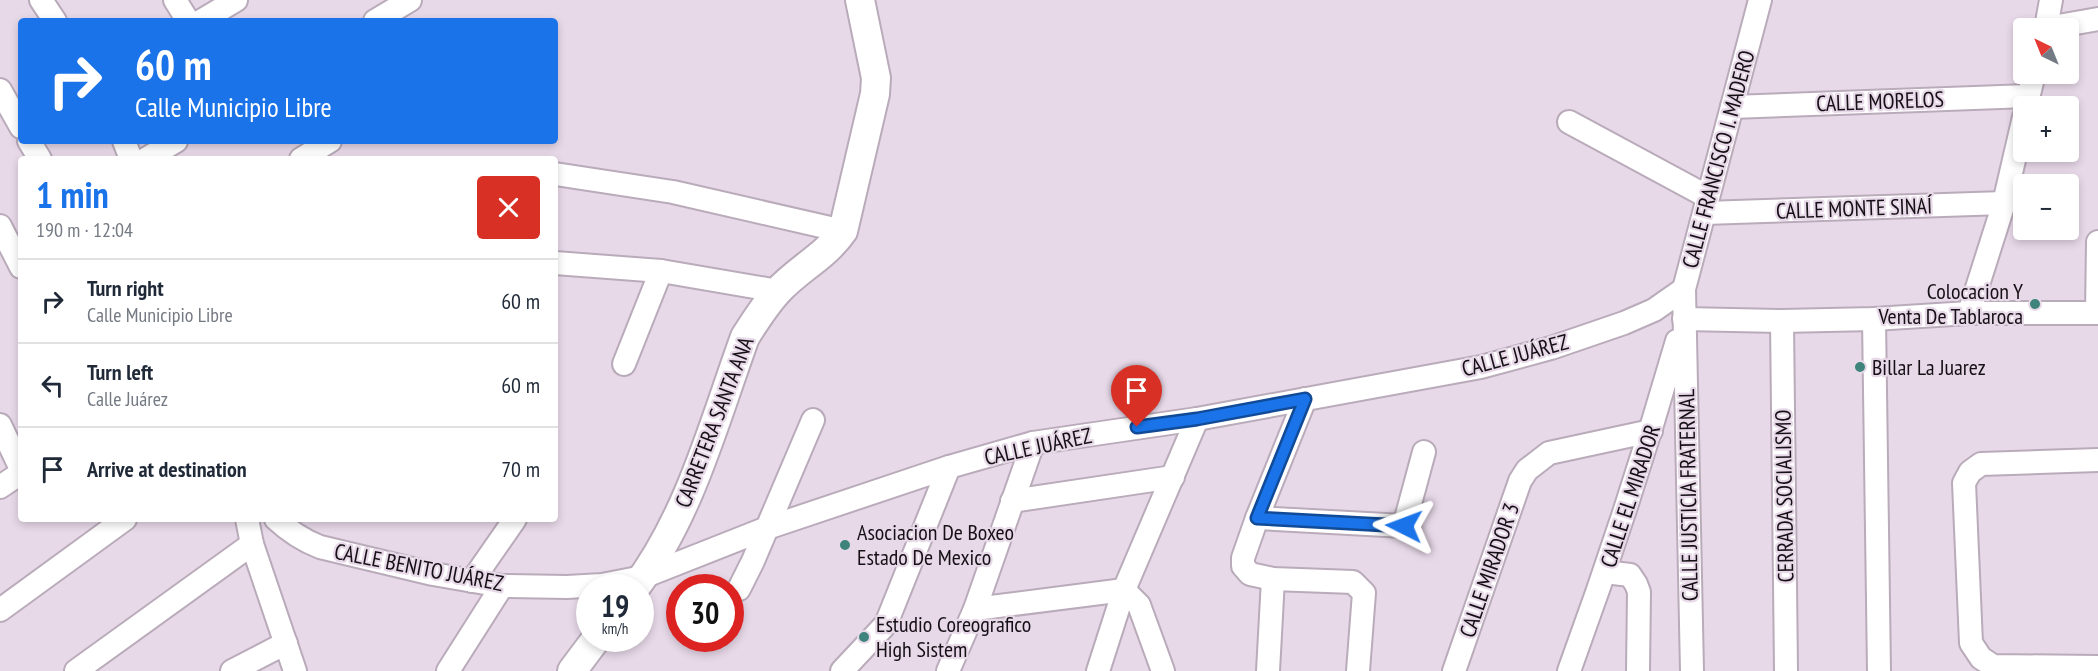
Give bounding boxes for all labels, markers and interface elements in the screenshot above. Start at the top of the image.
north arrow [2013,18,2079,84]
map controls [2013,18,2079,240]
text: 60 m [135,37,212,92]
icon: right [36,42,114,120]
street label: CALLE FRANCISCO I. MADERO [1675,47,1761,271]
street label: CALLE MORELOS [1816,85,1944,117]
text: Calle Municipio Libre [135,90,332,124]
button: + [2013,96,2079,162]
text: 1 min [36,171,109,218]
button: − [2013,174,2079,240]
button: close [477,176,540,239]
street label: CALLE MONTE SINAÍ [1776,191,1933,225]
text: 190 m · 12:04 [36,217,133,243]
text: Turn right [87,274,164,302]
place label: Colocacion Y Venta De Tablaroca [1878,277,2023,330]
icon: right [36,285,69,318]
text: 60 m [501,287,540,315]
marker: Colocacion Y Venta De Tablaroca [2028,297,2042,311]
text: Calle Municipio Libre [87,302,233,328]
street label: CALLE JUÁREZ [1459,327,1572,383]
street label: CARRETERA SANTA ANA [669,332,760,511]
place label: Billar La Juarez [1872,353,1986,381]
text: Turn left [87,358,153,386]
marker: Billar La Juarez [1853,360,1867,374]
pin [1111,365,1162,427]
icon: left [36,369,69,402]
text: 60 m [501,371,540,399]
icon: arrive [1120,374,1153,407]
text: Calle Juárez [87,386,168,412]
street label: CALLE JUSTICIA FRATERNAL [1672,389,1704,601]
street label: CERRADA SOCIALISMO [1768,409,1800,583]
street label: CALLE JUÁREZ [982,421,1095,471]
street label: CALLE EL MIRADOR [1594,421,1666,571]
icon: arrive [36,453,69,486]
text: Arrive at destination [87,455,247,483]
text: 70 m [501,455,540,483]
position arrow [1372,494,1436,558]
street label: CALLE MIRADOR 3 [1453,499,1525,641]
place label: Asociacion De Boxeo Estado De Mexico [857,518,1014,571]
street label: CALLE BENITO JUÁREZ [332,537,506,597]
marker: Asociacion De Boxeo Estado De Mexico [838,538,852,552]
speed limit sign: 30 [666,574,744,652]
text: 19 [601,586,629,625]
place label: Estudio Coreografico High Sistem [876,610,1031,663]
text: km/h [602,619,628,638]
marker: Estudio Coreografico High Sistem [857,630,871,644]

